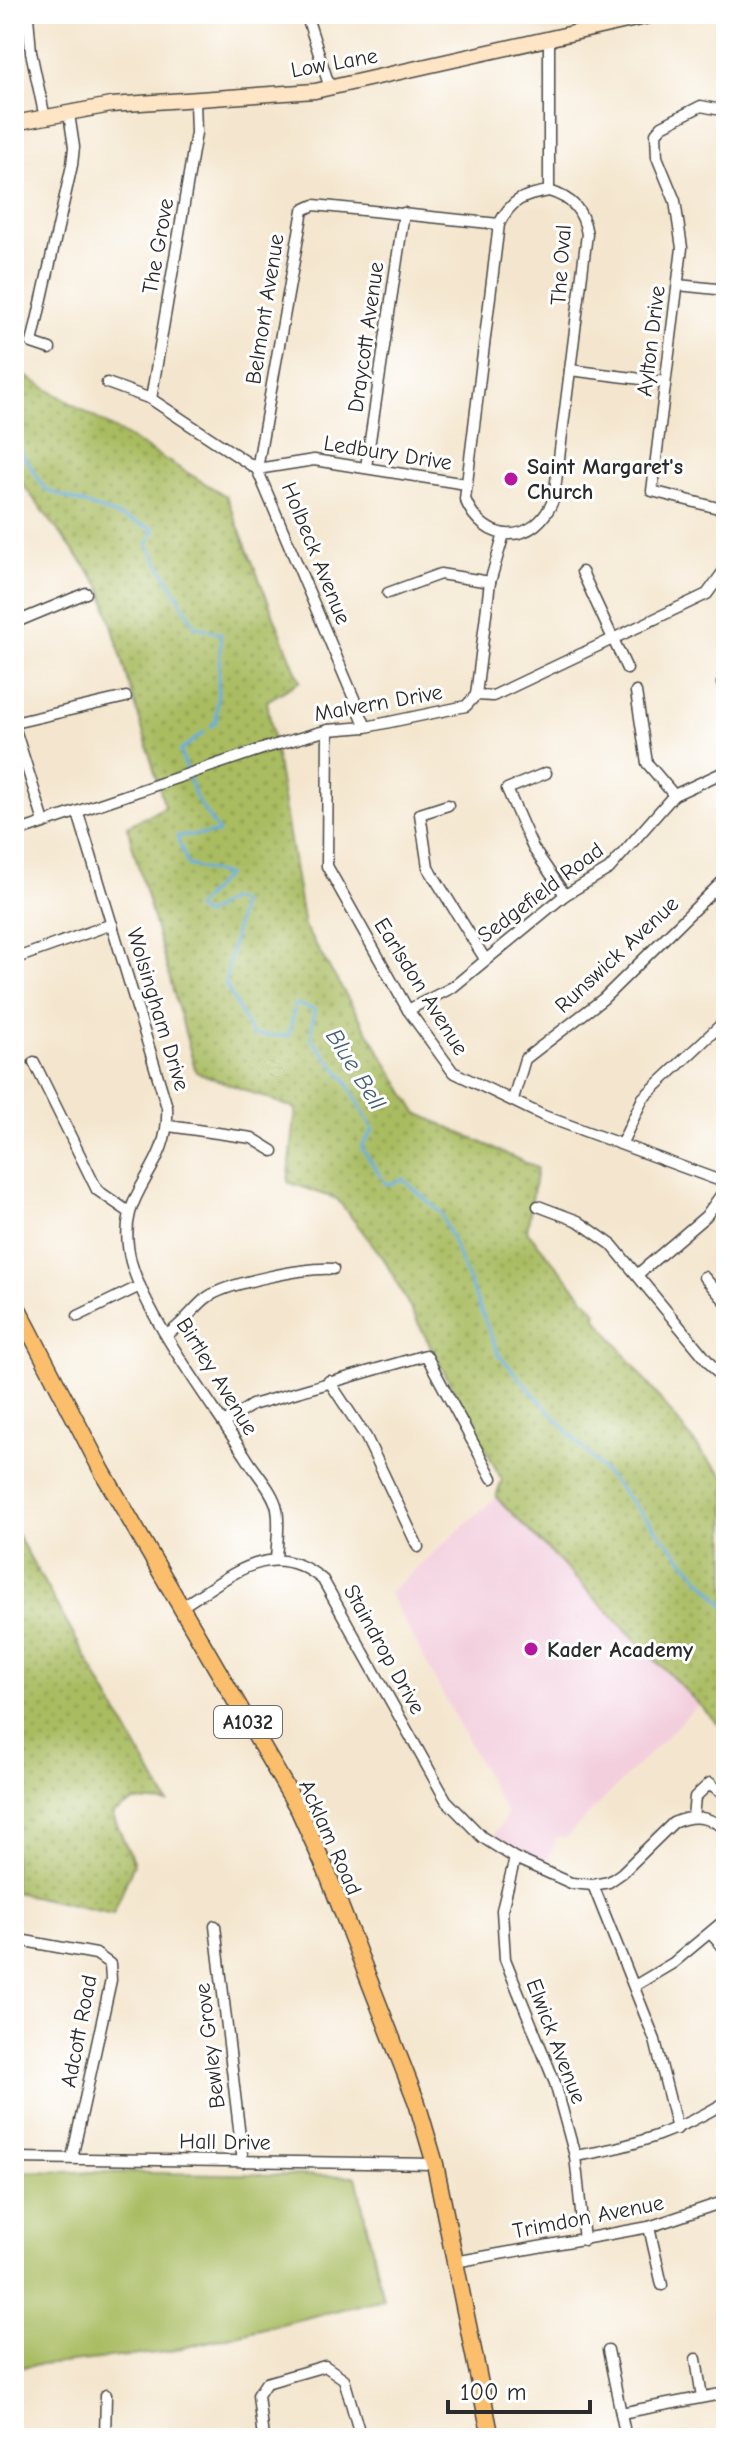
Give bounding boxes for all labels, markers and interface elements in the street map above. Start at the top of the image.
street label: Low Lane [289,43,380,83]
street label: The Grove [137,196,179,296]
street label: The Oval [545,224,577,306]
street label: Belmont Avenue [240,232,290,386]
street label: Draycott Avenue [343,260,389,414]
street label: Aylton Drive [631,284,671,398]
street label: Ledbury Drive [322,430,454,476]
place label: Saint Margaret's Church [527,454,683,505]
marker: Saint Margaret's Church [502,470,520,488]
street label: Holbeck Avenue [276,479,356,628]
street label: Malvern Drive [312,679,444,727]
street label: Sedgefield Road [472,837,609,949]
street label: Runswick Avenue [550,891,684,1019]
street label: Earlsdon Avenue [369,913,474,1060]
street label: Wolsingham Drive [121,925,195,1094]
water label: Blue Bell [320,1023,392,1115]
street label: Birtley Avenue [171,1313,264,1440]
street label: Staindrop Drive [338,1580,430,1719]
place label: Kader Academy [547,1637,694,1663]
marker: Kader Academy [522,1640,540,1658]
road number: A1032 [214,1706,282,1738]
street label: Acklam Road [293,1776,367,1899]
street label: Adcott Road [55,1973,103,2090]
street label: Elwick Avenue [520,1975,592,2108]
street label: Bewley Grove [189,1982,231,2110]
street label: Hall Drive [179,2128,271,2156]
street label: Trimdon Avenue [511,2190,666,2244]
scale bar [448,2364,590,2414]
text: 100 m [460,2378,527,2406]

